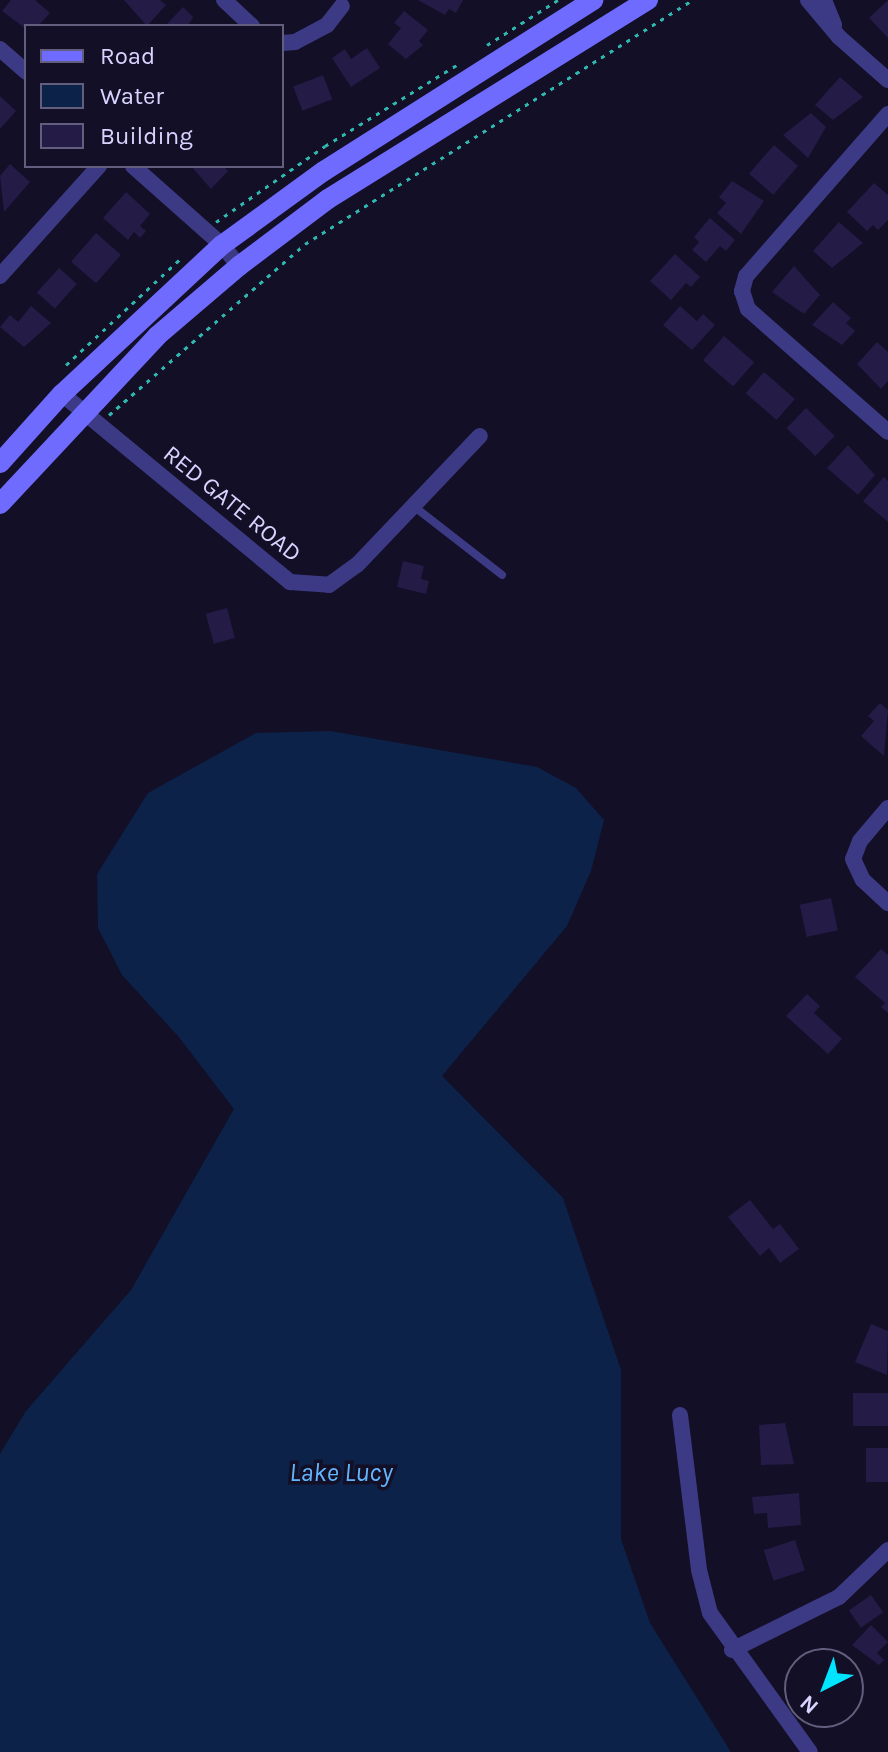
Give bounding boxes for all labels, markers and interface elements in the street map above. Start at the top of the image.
legend [24,24,284,168]
text: Road [100,42,155,70]
text: Water [100,82,164,110]
text: Building [100,122,193,150]
street label: RED GATE ROAD [157,440,307,568]
water label: Lake Lucy [289,1457,393,1489]
north arrow [784,1648,864,1728]
text: N [795,1689,824,1719]

